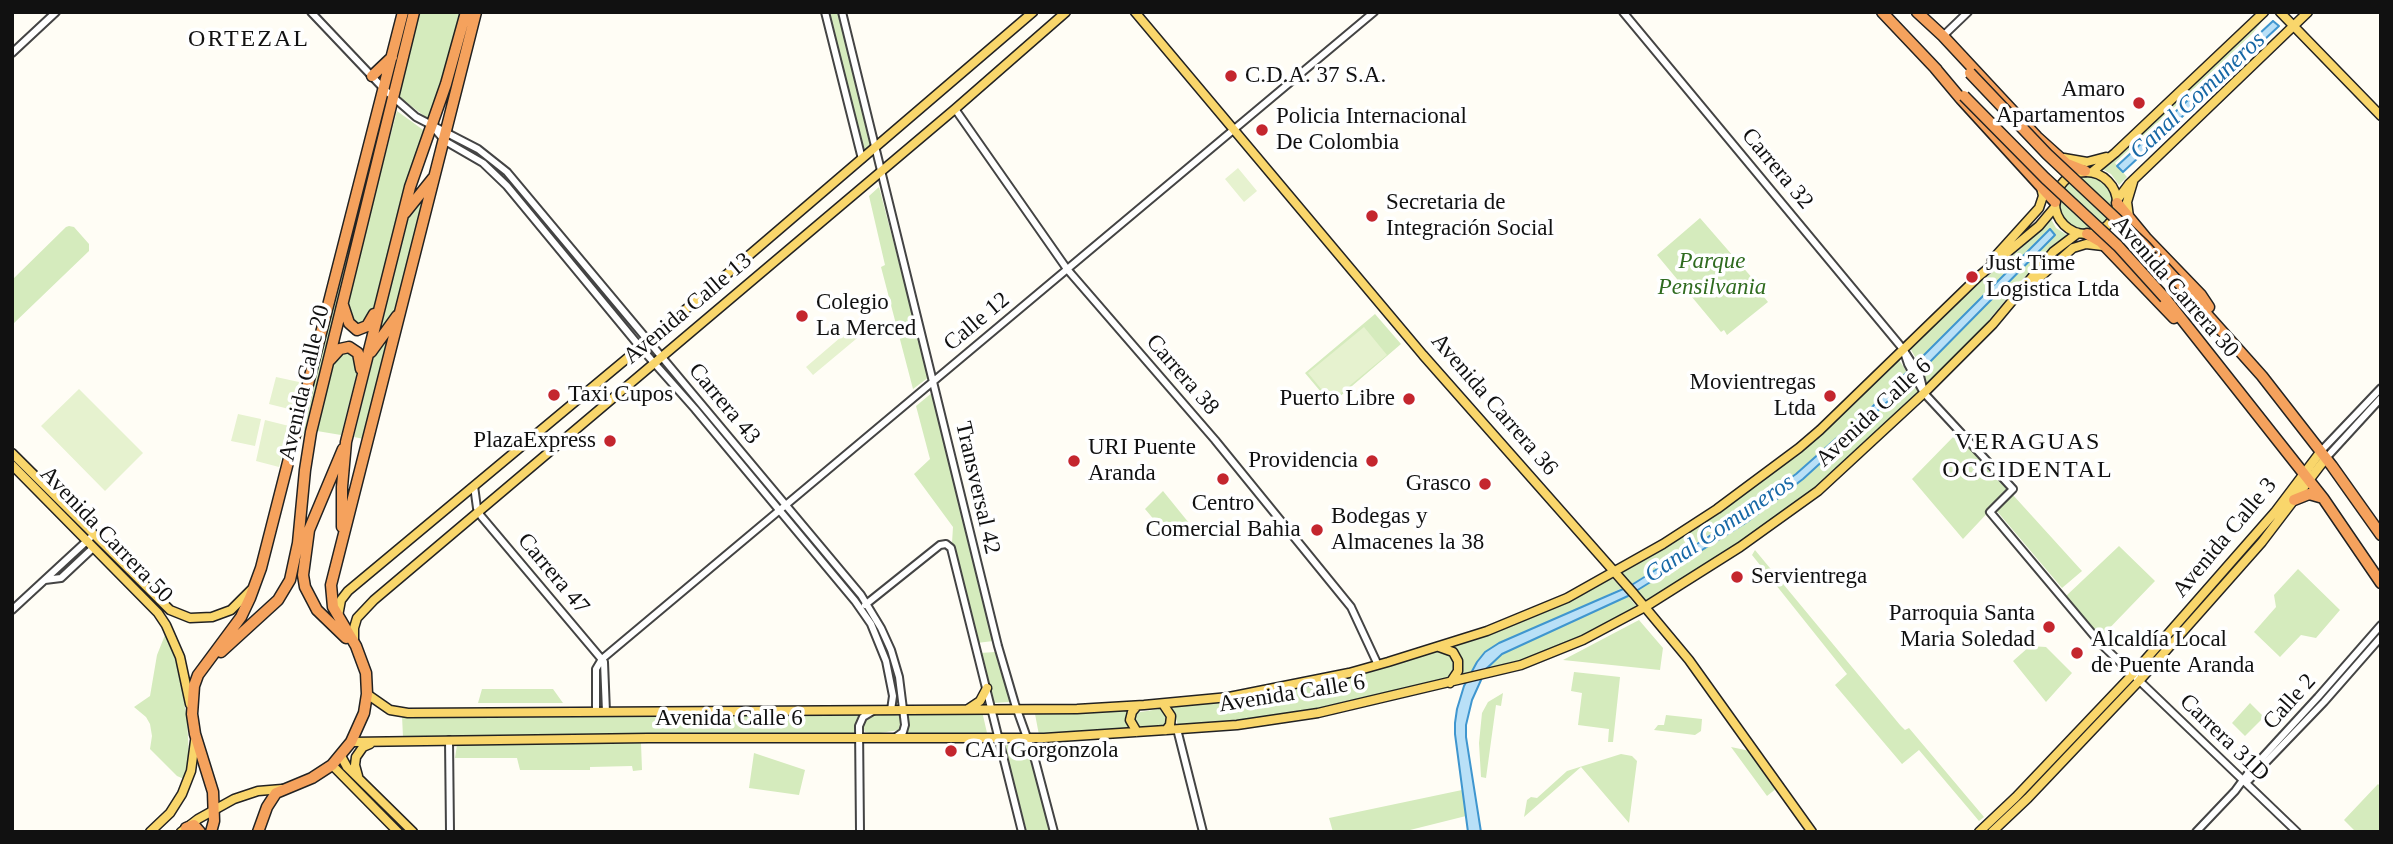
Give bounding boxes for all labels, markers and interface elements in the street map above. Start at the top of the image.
district label: ORTEZAL [189,26,309,54]
water label: Canal Comuneros [2124,26,2272,166]
place label: C.D.A. 37 S.A. [1245,62,1386,90]
marker: C.D.A. 37 S.A. [1223,68,1239,84]
place label: Amaro Apartamentos [1996,76,2125,130]
marker: Amaro Apartamentos [2131,95,2147,111]
place label: Policia Internacional De Colombia [1276,103,1467,157]
marker: Policia Internacional De Colombia [1254,122,1270,138]
street label: Carrera 32 [1735,123,1819,215]
place label: Secretaria de Integración Social [1386,189,1554,243]
marker: Secretaria de Integración Social [1364,208,1380,224]
street label: Avenida Carrera 30 [2106,210,2244,364]
street label: Avenida Calle 13 [618,247,758,371]
park label: Parque Pensilvania [1658,248,1766,302]
place label: Just Time Logistica Ltda [1986,250,2119,304]
marker: Just Time Logistica Ltda [1964,269,1980,285]
street label: Calle 12 [939,287,1015,357]
place label: Colegio La Merced [816,289,916,343]
street label: Avenida Calle 20 [274,302,336,464]
marker: Colegio La Merced [794,308,810,324]
street label: Avenida Carrera 36 [1425,328,1563,482]
street label: Carrera 38 [1140,329,1224,421]
street label: Avenida Calle 6 [1811,353,1937,473]
street label: Carrera 43 [682,358,766,450]
place label: Movientregas Ltda [1690,369,1816,423]
place label: Taxi Cupos [568,381,673,409]
place label: Puerto Libre [1279,385,1395,413]
marker: Taxi Cupos [546,387,562,403]
marker: Movientregas Ltda [1822,388,1838,404]
marker: Puerto Libre [1401,391,1417,407]
street label: Transversal 42 [948,419,1006,557]
place label: PlazaExpress [473,427,596,455]
district label: VERAGUAS OCCIDENTAL [1944,429,2112,485]
marker: PlazaExpress [602,433,618,449]
place label: URI Puente Aranda [1088,434,1196,488]
place label: Providencia [1248,447,1358,475]
marker: URI Puente Aranda [1066,453,1082,469]
marker: Providencia [1364,453,1380,469]
street label: Avenida Carrera 50 [34,461,178,609]
water label: Canal Comuneros [1640,468,1800,590]
place label: Grasco [1406,470,1471,498]
marker: Centro Comercial Bahia [1215,471,1231,487]
street label: Avenida Calle 3 [2167,473,2283,603]
marker: Grasco [1477,476,1493,492]
place label: Centro Comercial Bahia [1145,490,1301,544]
place label: Bodegas y Almacenes la 38 [1331,503,1484,557]
marker: Bodegas y Almacenes la 38 [1309,522,1325,538]
street label: Carrera 47 [511,528,595,620]
place label: Servientrega [1751,563,1867,591]
marker: Servientrega [1729,569,1745,585]
place label: Parroquia Santa Maria Soledad [1889,600,2035,654]
marker: Parroquia Santa Maria Soledad [2041,619,2057,635]
place label: Alcaldía Local de Puente Aranda [2091,626,2254,680]
marker: Alcaldía Local de Puente Aranda [2069,645,2085,661]
street label: Calle 2 [2258,668,2322,736]
street label: Avenida Calle 6 [1217,669,1367,719]
street label: Carrera 31D [2173,688,2275,788]
street label: Avenida Calle 6 [655,705,803,733]
place label: CAI Gorgonzola [965,737,1119,765]
marker: CAI Gorgonzola [943,743,959,759]

